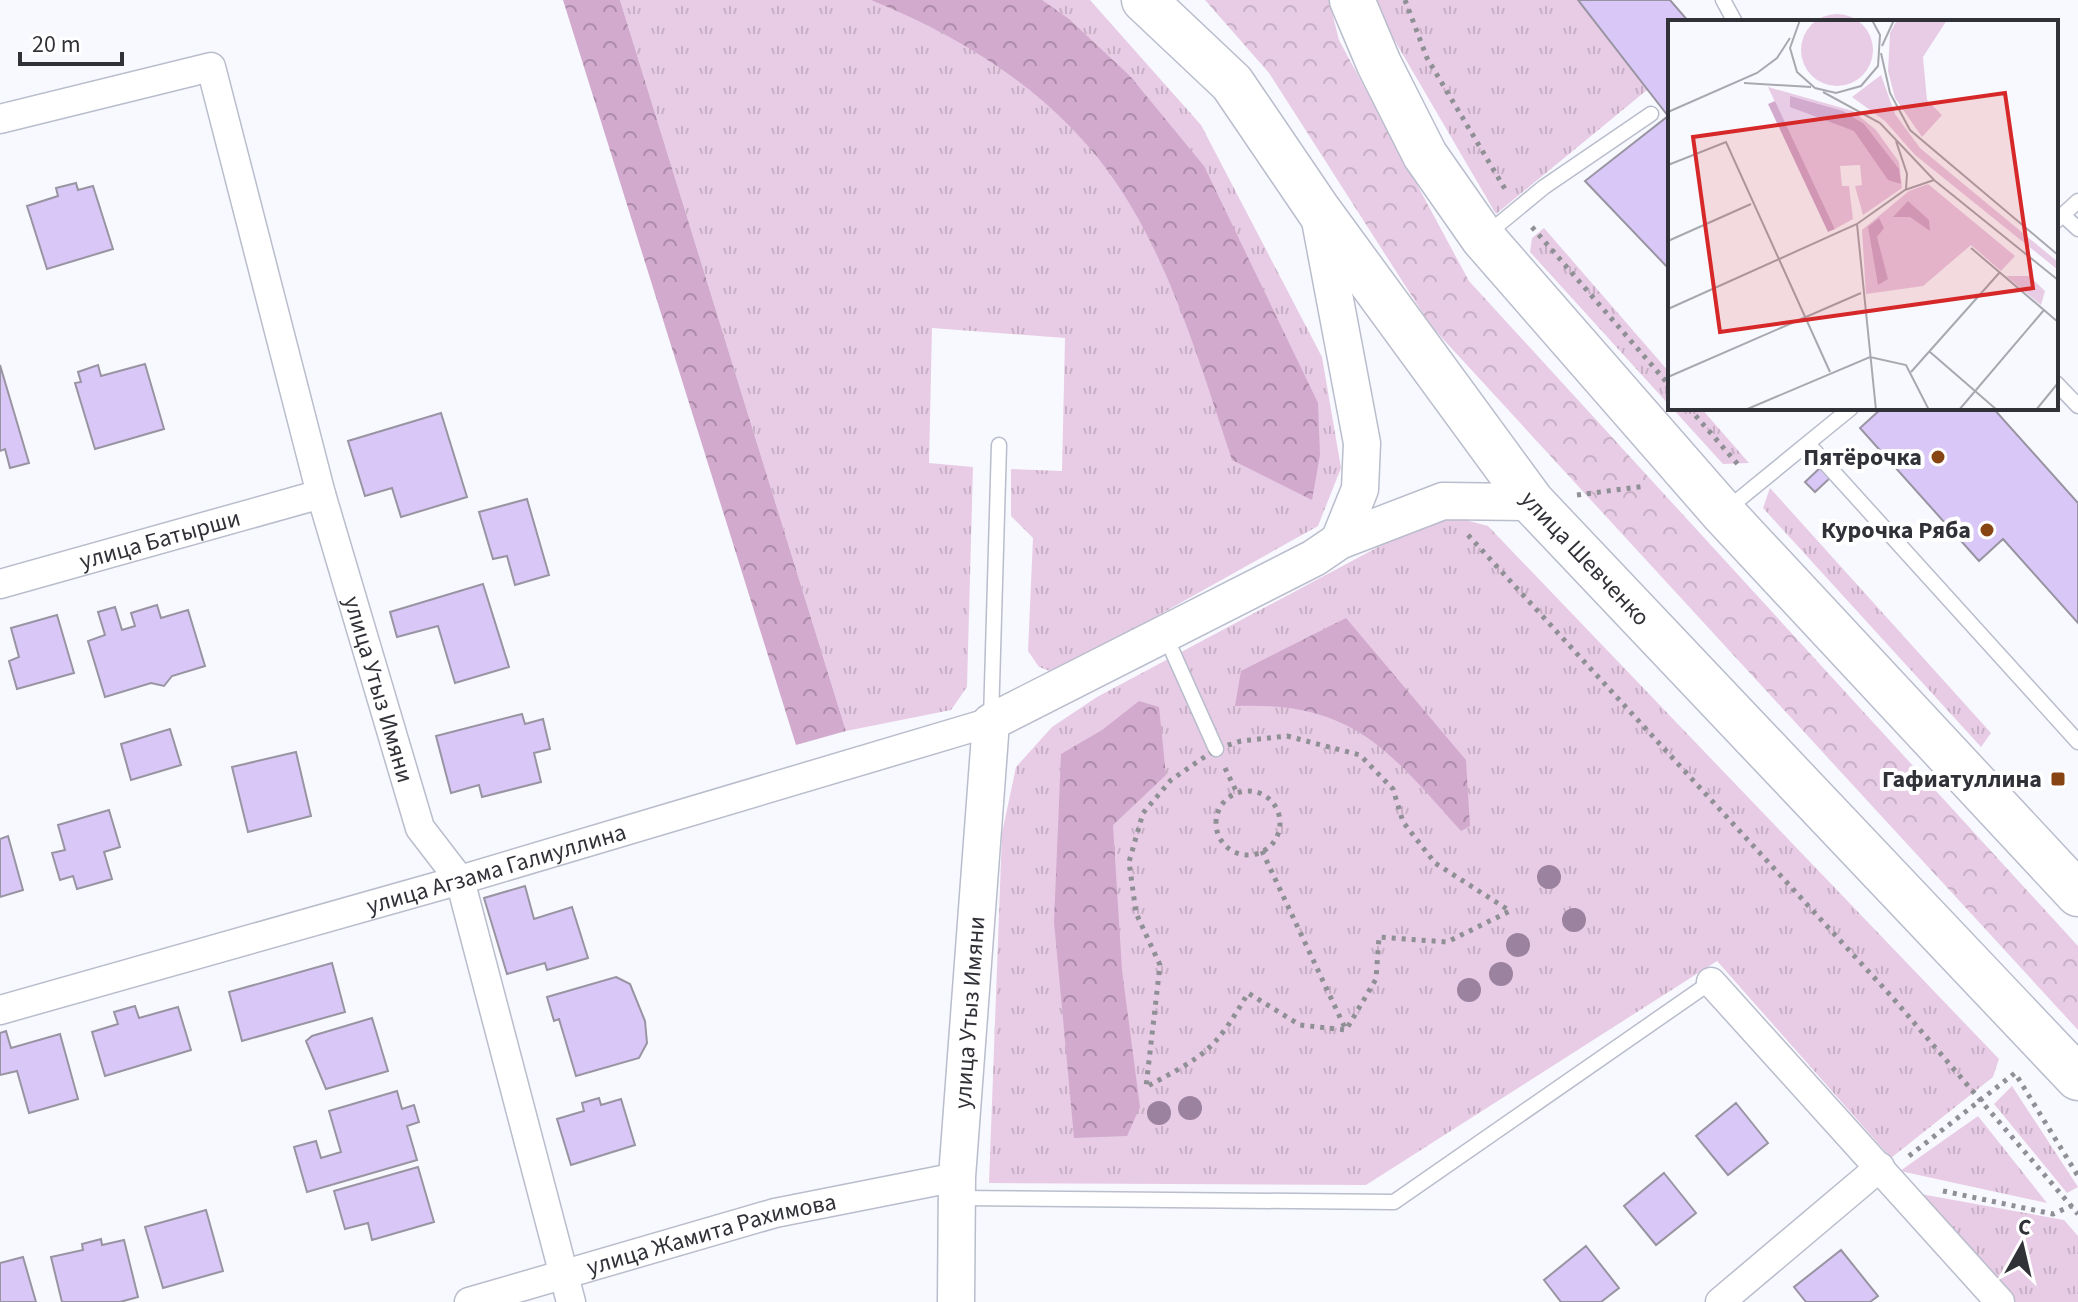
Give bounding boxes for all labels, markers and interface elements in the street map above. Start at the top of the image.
scale bar [20,16,122,66]
inset map [1668,20,2058,410]
text: 20 m [32,27,81,62]
place label: Пятёрочка [1803,440,1922,475]
marker: Пятёрочка [1929,448,1947,466]
street label: улица Шевченко [1512,484,1658,634]
street label: улица Батырши [76,500,244,579]
place label: Курочка Ряба [1821,513,1971,548]
marker: Курочка Ряба [1978,521,1996,539]
street label: улица Утыз Имяни [334,592,423,787]
place label: Гафиатуллина [1882,762,2042,797]
marker: Гафиатуллина [2049,770,2067,788]
street label: улица Агзама Галиуллина [362,814,631,924]
street label: улица Утыз Имяни [945,915,994,1110]
street label: улица Жамита Рахимова [583,1184,839,1285]
north arrow [1982,1206,2062,1286]
text: С [2016,1210,2033,1244]

